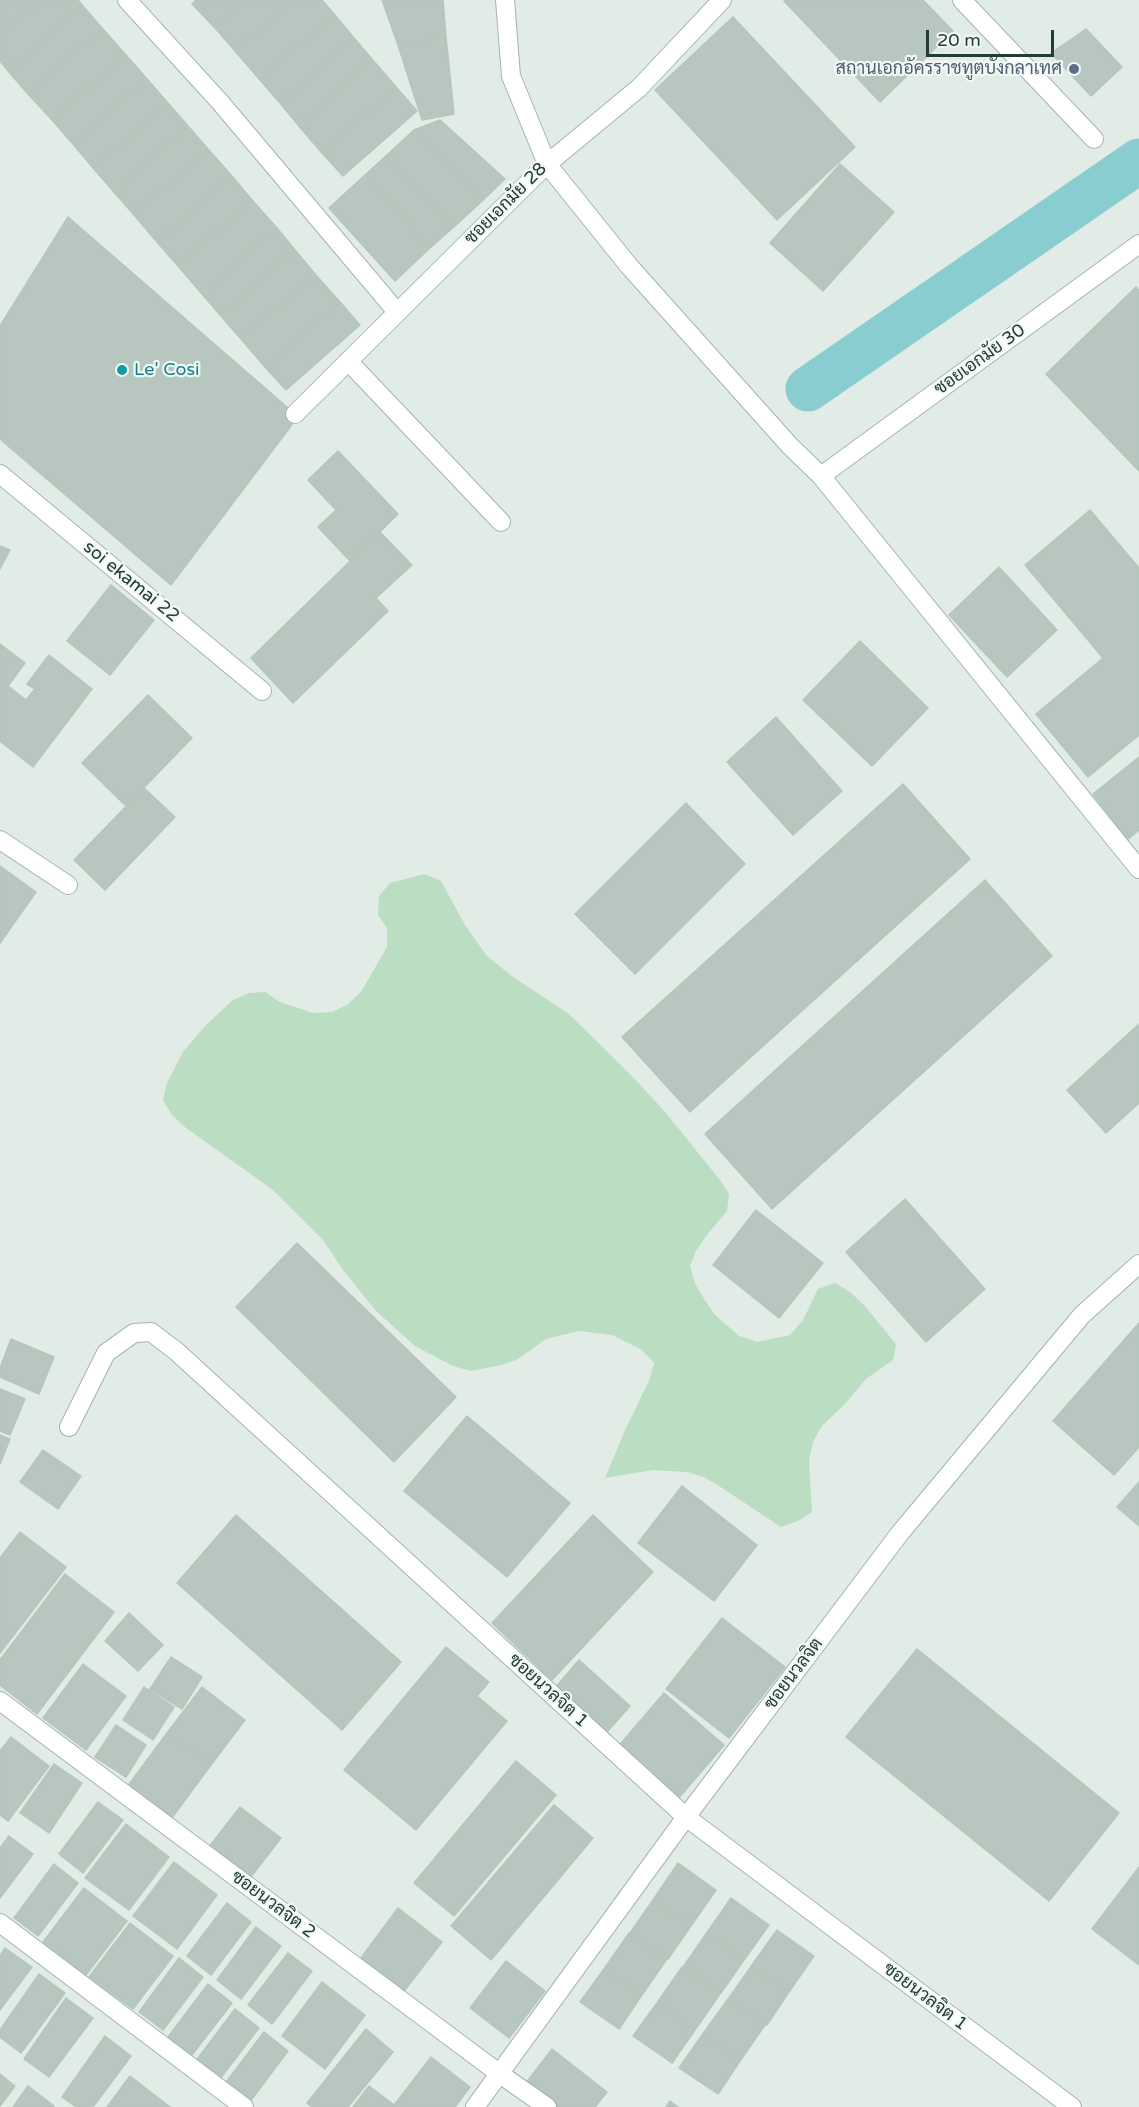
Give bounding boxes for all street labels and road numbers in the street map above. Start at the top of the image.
street label: ซอยเอกมัย 28 [460,158,552,250]
street label: ซอยเอกมัย 30 [930,320,1030,400]
street label: soi ekamai 22 [79,537,183,627]
street label: ซอยนวลจิต [760,1634,828,1714]
street label: ซอยนวลจิต 1 [504,1650,592,1732]
street label: ซอยนวลจิต 2 [227,1866,319,1944]
street label: ซอยนวลจิต 1 [879,1958,971,2036]

